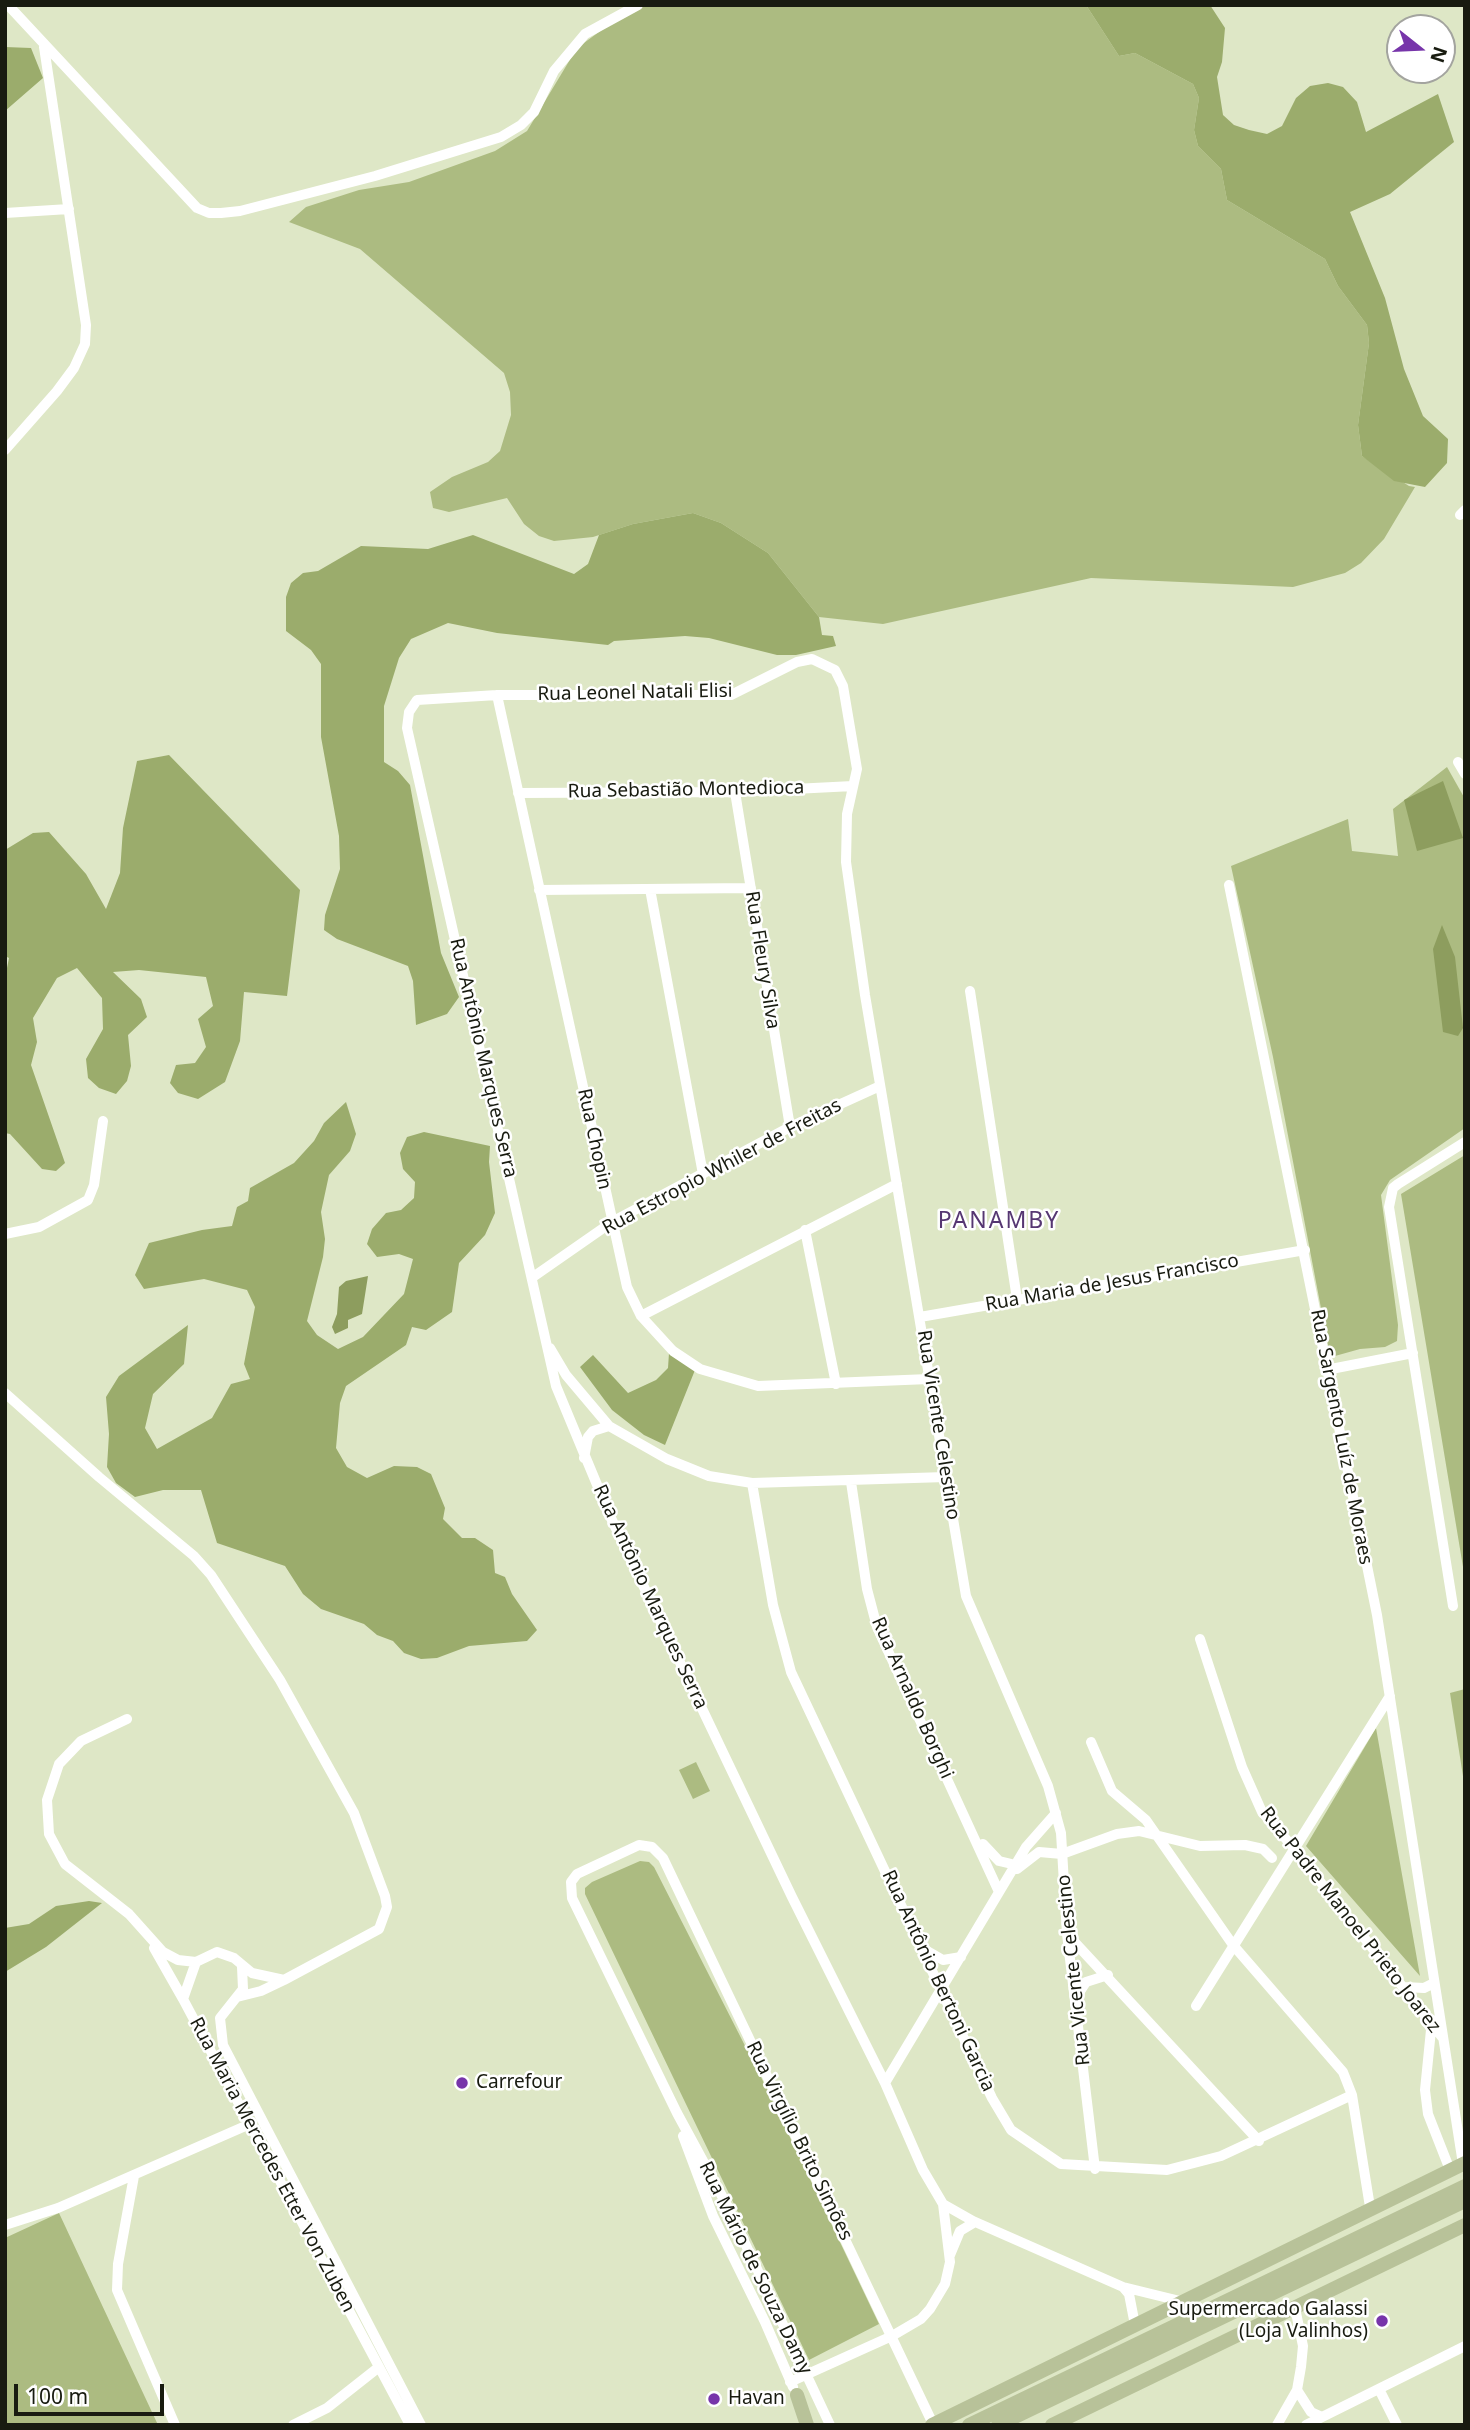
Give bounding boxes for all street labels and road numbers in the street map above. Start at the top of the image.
street label: Rua Leonel Natali Elisi [537,680,733,706]
street label: Rua Sebastião Montedioca [568,777,804,803]
street label: Rua Fleury Silva [740,889,784,1031]
street label: Rua Antônio Marques Serra [444,936,522,1180]
street label: Rua Chopin [572,1086,616,1192]
street label: Rua Estropio Whiler de Freitas [599,1094,845,1240]
street label: Rua Maria de Jesus Francisco [983,1249,1241,1317]
street label: Rua Sargento Luíz de Moraes [1305,1307,1377,1567]
street label: Rua Vicente Celestino [912,1328,964,1522]
street label: Rua Antônio Marques Serra [588,1481,712,1713]
street label: Rua Arnaldo Borghi [866,1614,958,1782]
street label: Rua Padre Manoel Prieto Joarez [1255,1803,1445,2037]
street label: Rua Antônio Bertoni Garcia [877,1867,999,2095]
street label: Rua Vicente Celestino [1053,1873,1095,2067]
street label: Rua Maria Mercedes Etter Von Zuben [184,2014,360,2316]
street label: Rua Virgílio Brito Simões [741,2038,857,2244]
street label: Rua Mário de Souza Damy [694,2158,816,2378]

